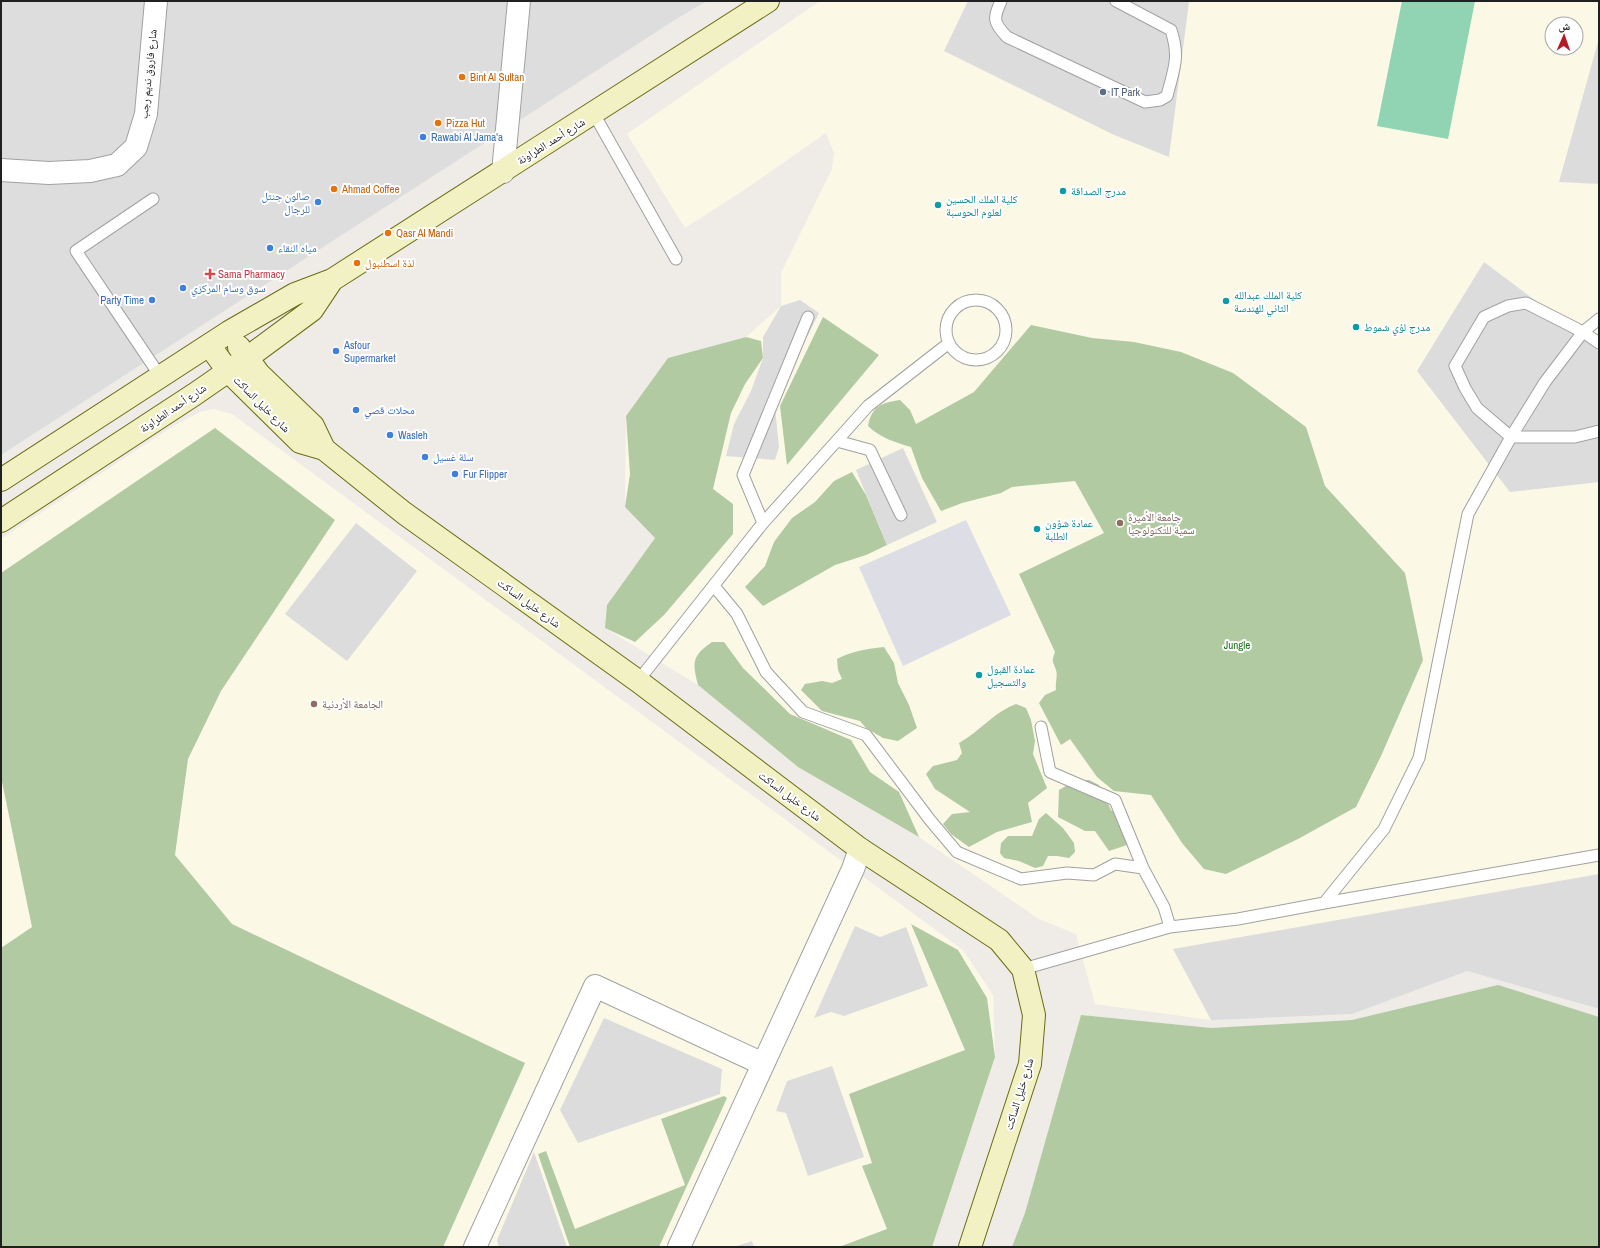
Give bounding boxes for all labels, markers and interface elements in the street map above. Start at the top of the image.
north arrow [1544,16,1584,56]
text: ش [1558,19,1571,34]
street label: شارع فاروق نديم رجب [136,28,161,120]
place label: Bint Al Sultan [470,70,524,84]
marker: Bint Al Sultan [457,72,467,82]
place label: IT Park [1111,85,1140,99]
marker: IT Park [1098,87,1108,97]
street label: شارع أحمد الطراونة [514,115,588,167]
place label: Pizza Hut [446,116,486,130]
marker: Pizza Hut [433,118,443,128]
place label: Rawabi Al Jama'a [431,130,503,144]
marker: Rawabi Al Jama'a [418,132,428,142]
place label: Ahmad Coffee [341,182,400,196]
marker: Ahmad Coffee [329,184,339,194]
place label: مدرج الصداقة [1071,184,1126,198]
marker: مدرج الصداقة [1058,186,1068,196]
place label: صالون جنتل للرجال [261,189,310,216]
place label: كلية الملك الحسين لعلوم الحوسبة [946,192,1018,219]
marker: صالون جنتل للرجال [313,197,323,207]
marker: كلية الملك الحسين لعلوم الحوسبة [933,200,943,210]
place label: Qasr Al Mandi [396,226,453,240]
marker: Qasr Al Mandi [383,228,393,238]
place label: مياه النقاء [278,241,317,255]
marker: مياه النقاء [265,243,275,253]
place label: لذة اسطنبول [365,256,414,270]
marker: لذة اسطنبول [352,258,362,268]
place label: Sama Pharmacy [218,267,285,281]
marker: Sama Pharmacy [205,269,215,279]
place label: سوق وسام المركزي [191,281,266,297]
marker: سوق وسام المركزي [178,283,188,293]
place label: كلية الملك عبدالله الثاني للهندسة [1234,288,1303,317]
place label: Party Time [100,293,144,307]
marker: Party Time [147,295,157,305]
marker: كلية الملك عبدالله الثاني للهندسة [1221,296,1231,306]
place label: مدرج لؤي شموط [1364,320,1430,336]
marker: مدرج لؤي شموط [1351,322,1361,332]
place label: Asfour Supermarket [343,338,396,365]
marker: Asfour Supermarket [331,346,341,356]
street label: شارع خليل الساكت [231,373,293,435]
street label: شارع أحمد الطراونة [137,381,209,435]
place label: محلات قصي [364,403,415,419]
marker: محلات قصي [351,405,361,415]
place label: Wasleh [398,428,428,442]
marker: Wasleh [385,430,395,440]
place label: سلة غسيل [433,450,474,464]
marker: سلة غسيل [420,452,430,462]
place label: Fur Flipper [463,467,507,481]
marker: Fur Flipper [450,469,460,479]
place label: جامعة الأميرة سمية للتكنولوجيا [1128,510,1195,537]
place label: عمادة شؤون الطلبة [1045,516,1094,543]
marker: جامعة الأميرة سمية للتكنولوجيا [1115,518,1125,528]
marker: عمادة شؤون الطلبة [1032,524,1042,534]
street label: شارع خليل الساكت [495,575,563,631]
park label: Jungle [1224,638,1250,652]
place label: عمادة القبول والتسجيل [987,662,1036,689]
marker: عمادة القبول والتسجيل [974,670,984,680]
place label: الجامعة الأردنية [322,697,383,711]
marker: الجامعة الأردنية [309,699,319,709]
street label: شارع خليل الساكت [756,768,824,824]
street label: شارع خليل الساكت [1001,1056,1037,1132]

